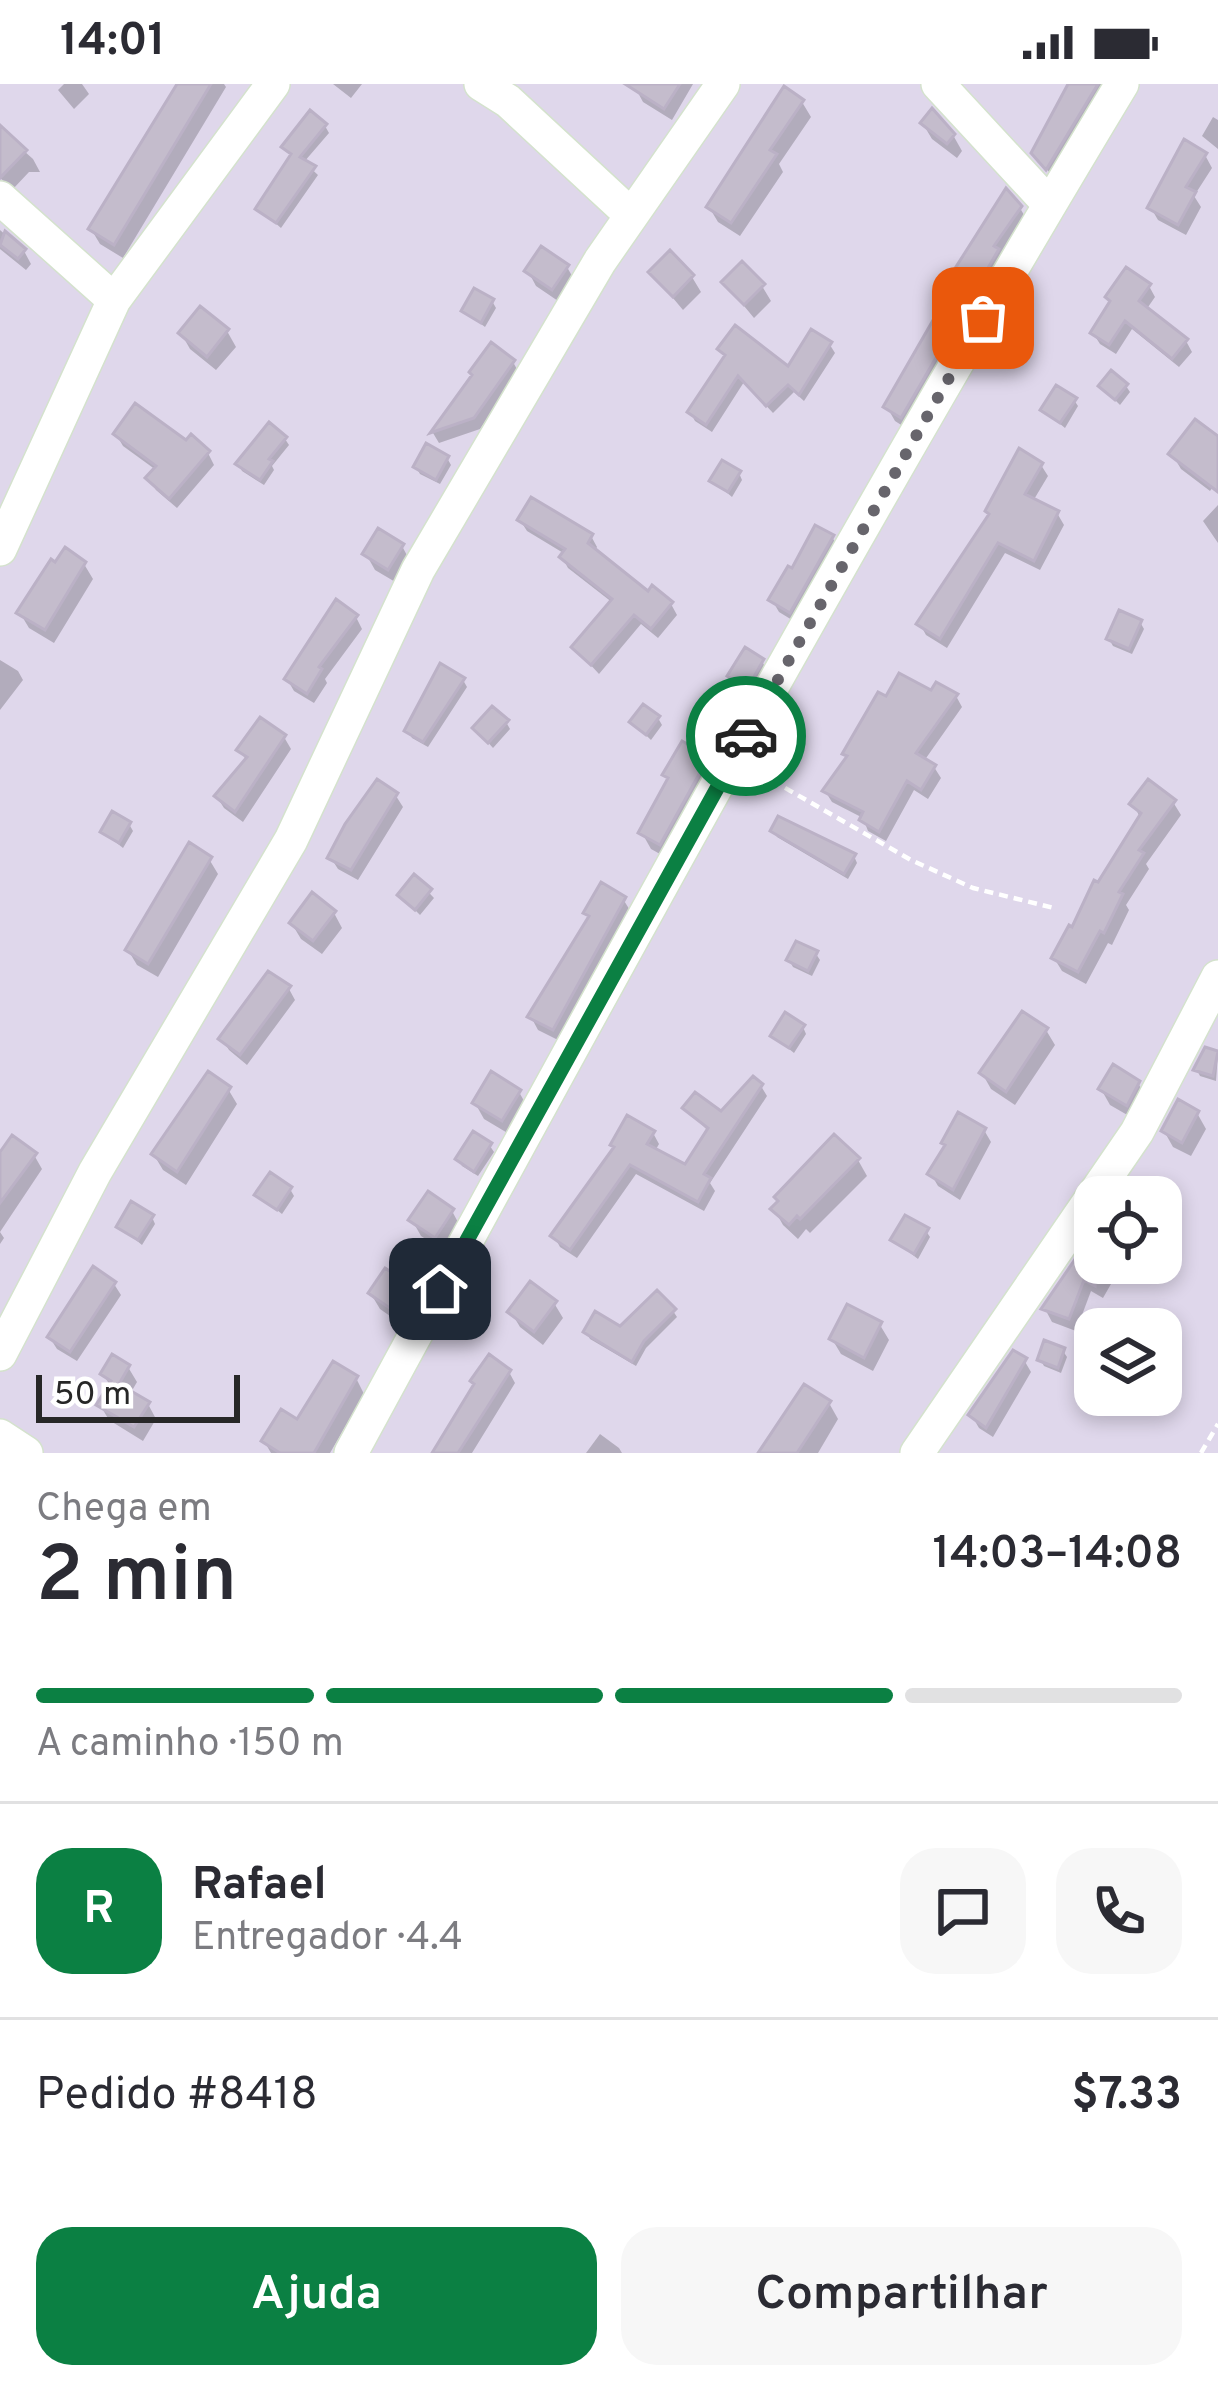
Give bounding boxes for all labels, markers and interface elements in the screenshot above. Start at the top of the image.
text: 14:01 [60,14,165,71]
pin [932,267,1034,369]
icon: bag [950,285,1016,351]
courier [686,676,806,796]
icon: car [713,703,779,769]
map controls [1074,1176,1182,1416]
button: locate [1074,1176,1182,1284]
pin [389,1238,491,1340]
icon: home [407,1256,473,1322]
button: layers [1074,1308,1182,1416]
scale bar [36,1369,240,1422]
text: 50 m [54,1375,131,1417]
text: Chega em [36,1486,212,1535]
text: 14:03–14:08 [933,1527,1182,1584]
text: 2 min [36,1530,237,1629]
text: A caminho · 150 m [36,1721,344,1770]
button: chat [900,1848,1026,1974]
button: phone [1056,1848,1182,1974]
text: Rafael [192,1858,327,1915]
text: R [83,1882,115,1939]
text: Entregador · 4.4 [192,1915,463,1964]
text: Pedido #8418 [36,2068,318,2125]
text: $7.33 [1072,2068,1182,2125]
button: Ajuda [36,2227,597,2365]
button: Compartilhar [621,2227,1182,2365]

